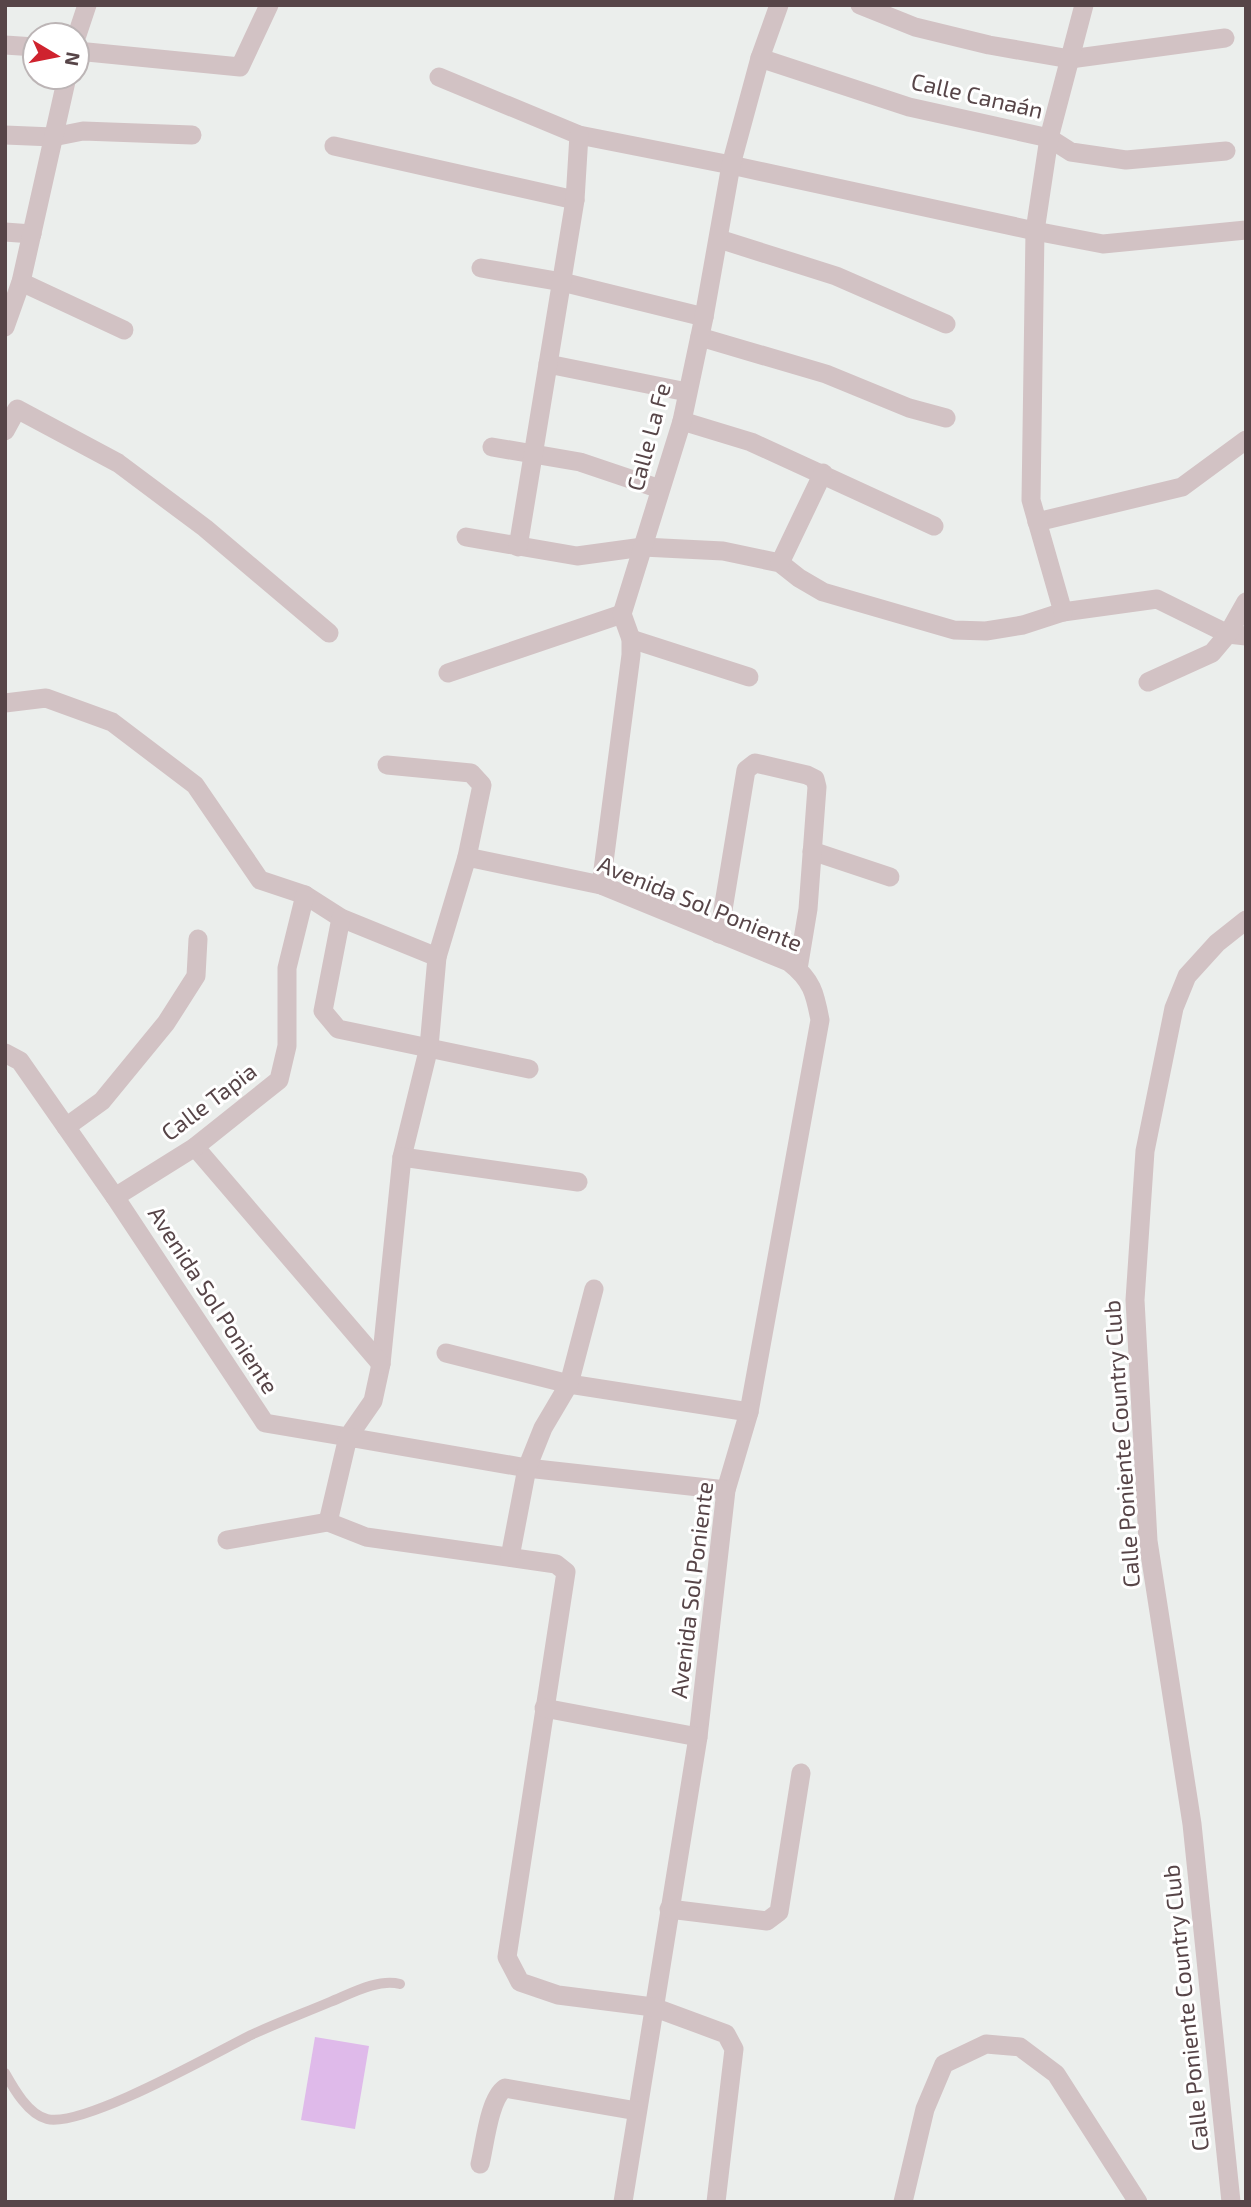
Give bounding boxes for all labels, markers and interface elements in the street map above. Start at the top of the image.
north arrow [21,21,91,91]
text: N [61,50,86,68]
street label: Calle Canaán [908,66,1046,124]
street label: Calle La Fe [620,380,676,494]
street label: Avenida Sol Poniente [594,849,807,957]
street label: Calle Tapia [155,1056,261,1146]
street label: Avenida Sol Poniente [143,1200,285,1398]
street label: Calle Poniente Country Club [1097,1299,1145,1589]
street label: Avenida Sol Poniente [664,1480,718,1700]
street label: Calle Poniente Country Club [1156,1863,1214,2153]

